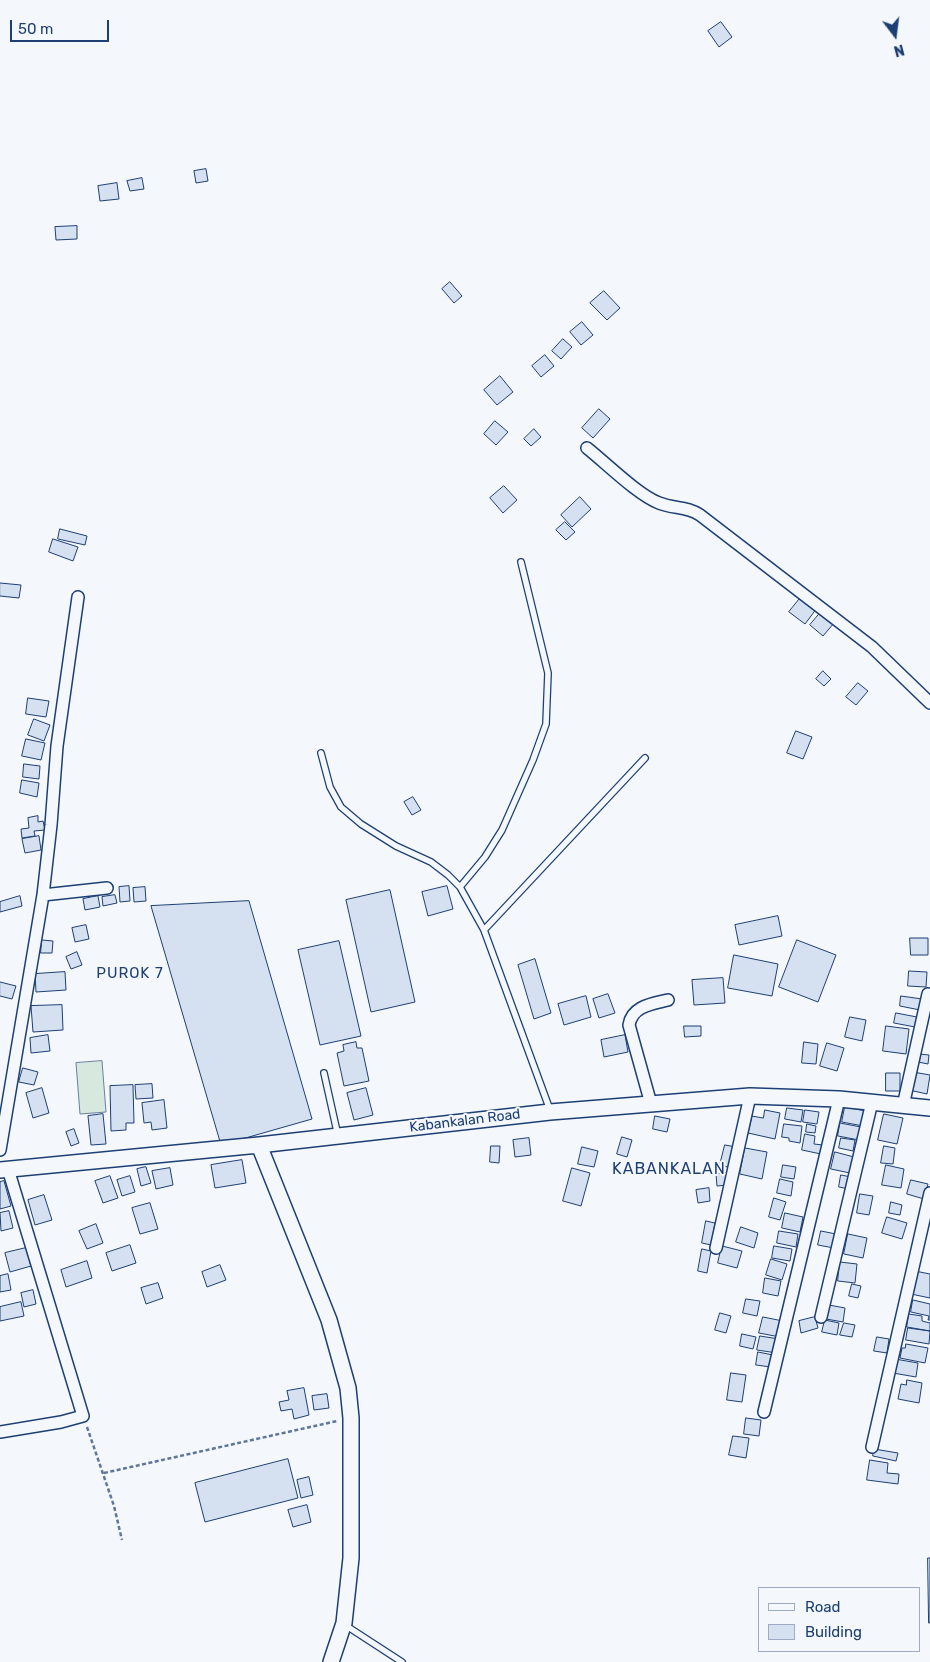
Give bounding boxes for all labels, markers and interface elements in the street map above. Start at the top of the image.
scale bar [12,10,111,42]
north arrow [870,10,920,60]
text: 50 m [18,20,53,38]
text: N [892,40,906,59]
district label: PUROK 7 [95,965,165,983]
street label: Kabankalan Road [409,1106,521,1136]
district label: KABANKALAN [611,1159,727,1179]
legend [758,1587,920,1652]
text: Road [805,1598,841,1616]
text: Building [805,1623,862,1641]

